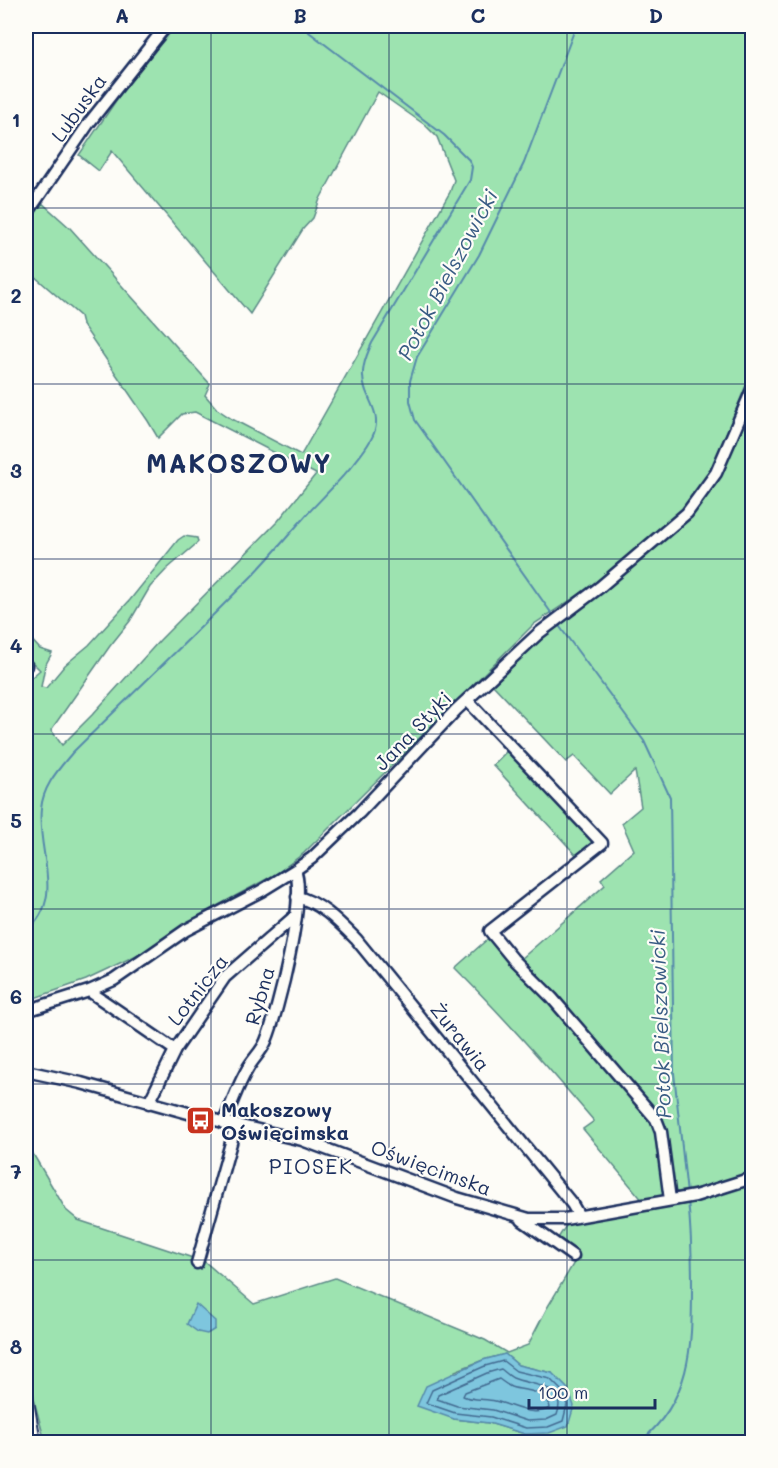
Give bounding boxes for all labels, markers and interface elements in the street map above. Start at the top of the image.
text: A [115,2,129,28]
text: B [293,2,307,28]
text: C [471,2,486,28]
text: D [649,2,663,28]
street label: Lubuska [45,68,112,147]
text: 1 [12,106,20,132]
water label: Potok Bielszowicki [390,184,503,364]
text: 2 [10,282,22,308]
district label: MAKOSZOWY [146,446,332,480]
text: 3 [10,457,22,483]
text: 4 [10,632,23,658]
street label: Jana Styki [368,685,457,776]
text: 5 [10,807,22,833]
water label: Potok Bielszowicki [643,928,676,1119]
street label: Lotnicza [161,948,233,1030]
street label: Rybna [238,964,280,1028]
text: 6 [10,983,22,1009]
street label: Żurawia [425,997,496,1076]
place label: Makoszowy Oświęcimska [221,1096,349,1145]
bus stop icon: Makoszowy Oświęcimska [184,1105,216,1137]
street label: Oświęcimska [368,1133,495,1201]
district label: PIOSEK [269,1152,353,1179]
text: 7 [10,1158,22,1184]
text: 8 [10,1333,22,1359]
scale bar [529,1372,655,1410]
text: 100 m [538,1380,588,1404]

